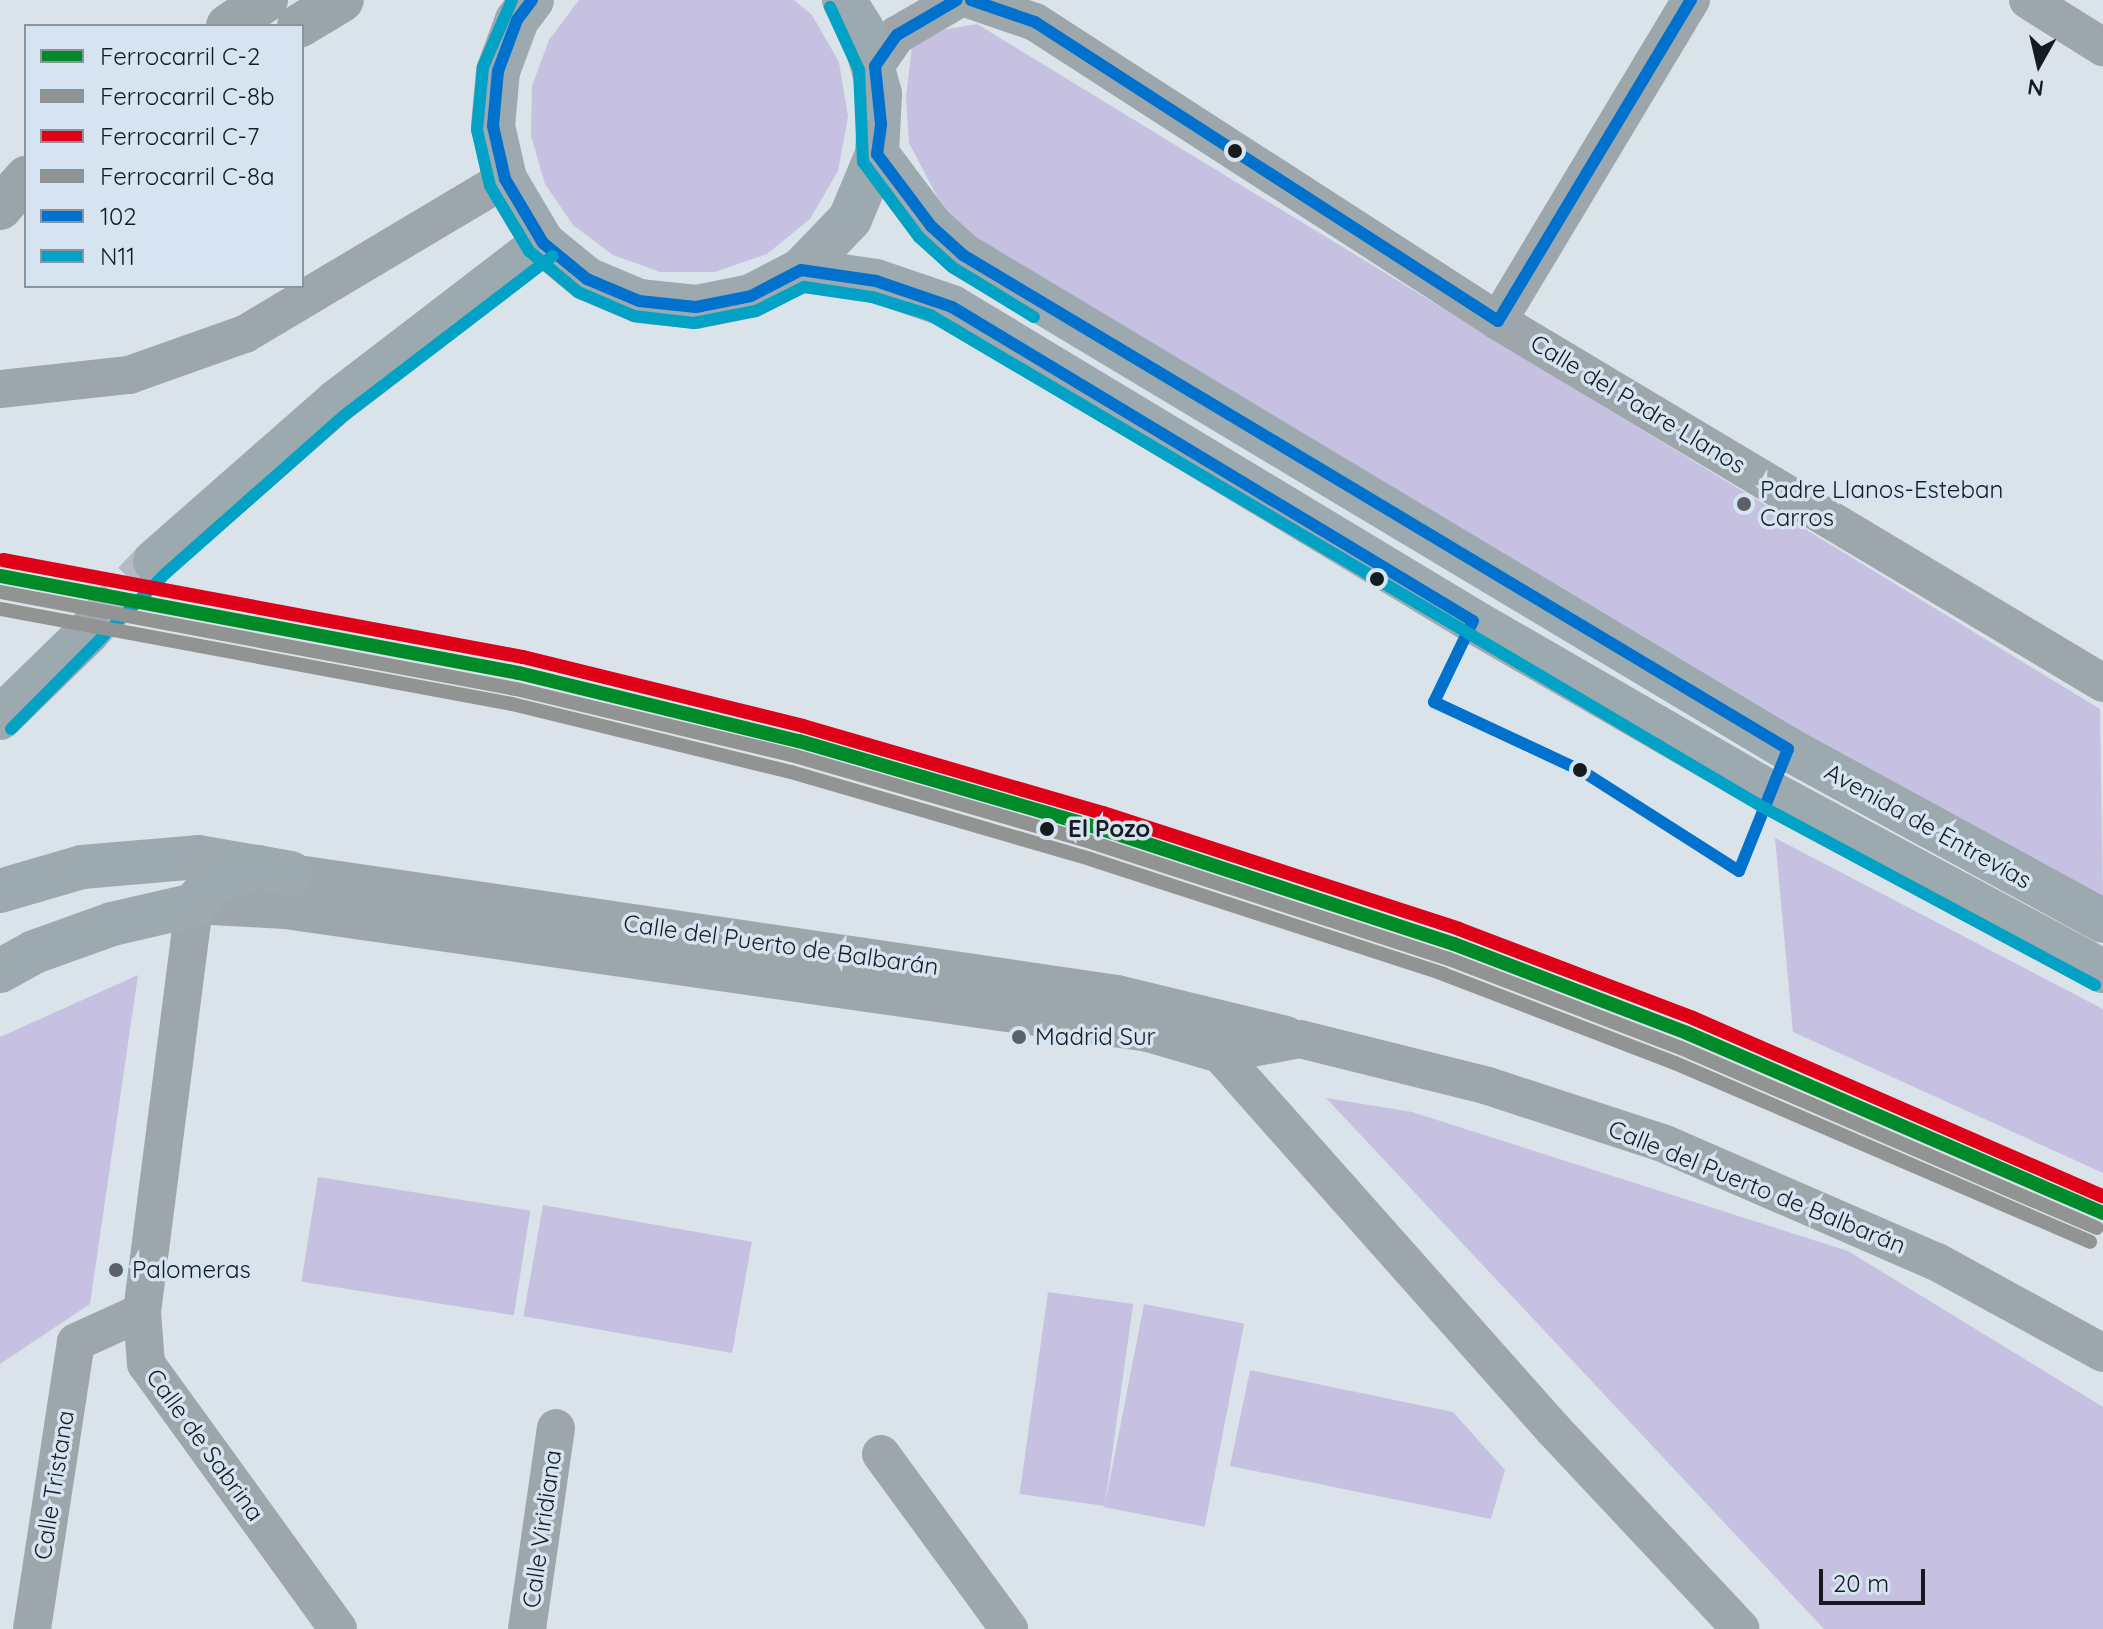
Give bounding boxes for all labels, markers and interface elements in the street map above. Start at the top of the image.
legend [24,24,304,288]
north arrow [1999,24,2079,104]
text: Ferrocarril C-2 [100,41,260,71]
text: N [2026,73,2046,103]
text: Ferrocarril C-8b [100,81,274,111]
text: Ferrocarril C-7 [100,121,259,151]
unlabelled marker [1227,143,1243,159]
text: Ferrocarril C-8a [100,161,274,191]
text: 102 [100,201,136,231]
text: N11 [100,241,135,271]
street label: Calle del Padre Llanos [1525,328,1751,480]
place label: Padre Llanos-Esteban Carros [1760,476,2003,532]
marker: Padre Llanos-Esteban Carros [1735,495,1753,513]
unlabelled marker [1369,571,1385,587]
street label: Avenida de Entrevías [1820,757,2036,895]
unlabelled marker [1572,762,1588,778]
marker: El Pozo [1033,815,1061,843]
place label: El Pozo [1068,815,1150,843]
street label: Calle del Puerto de Balbarán [622,909,940,981]
place label: Madrid Sur [1035,1023,1156,1051]
marker: Madrid Sur [1010,1028,1028,1046]
street label: Calle del Puerto de Balbarán [1604,1114,1910,1260]
place label: Palomeras [132,1256,251,1284]
marker: Palomeras [107,1261,125,1279]
street label: Calle de Sabrina [140,1363,270,1527]
street label: Calle Tristana [28,1408,80,1562]
street label: Calle Viridiana [517,1448,567,1610]
scale bar [1823,1553,1929,1603]
text: 20 m [1833,1568,1889,1598]

